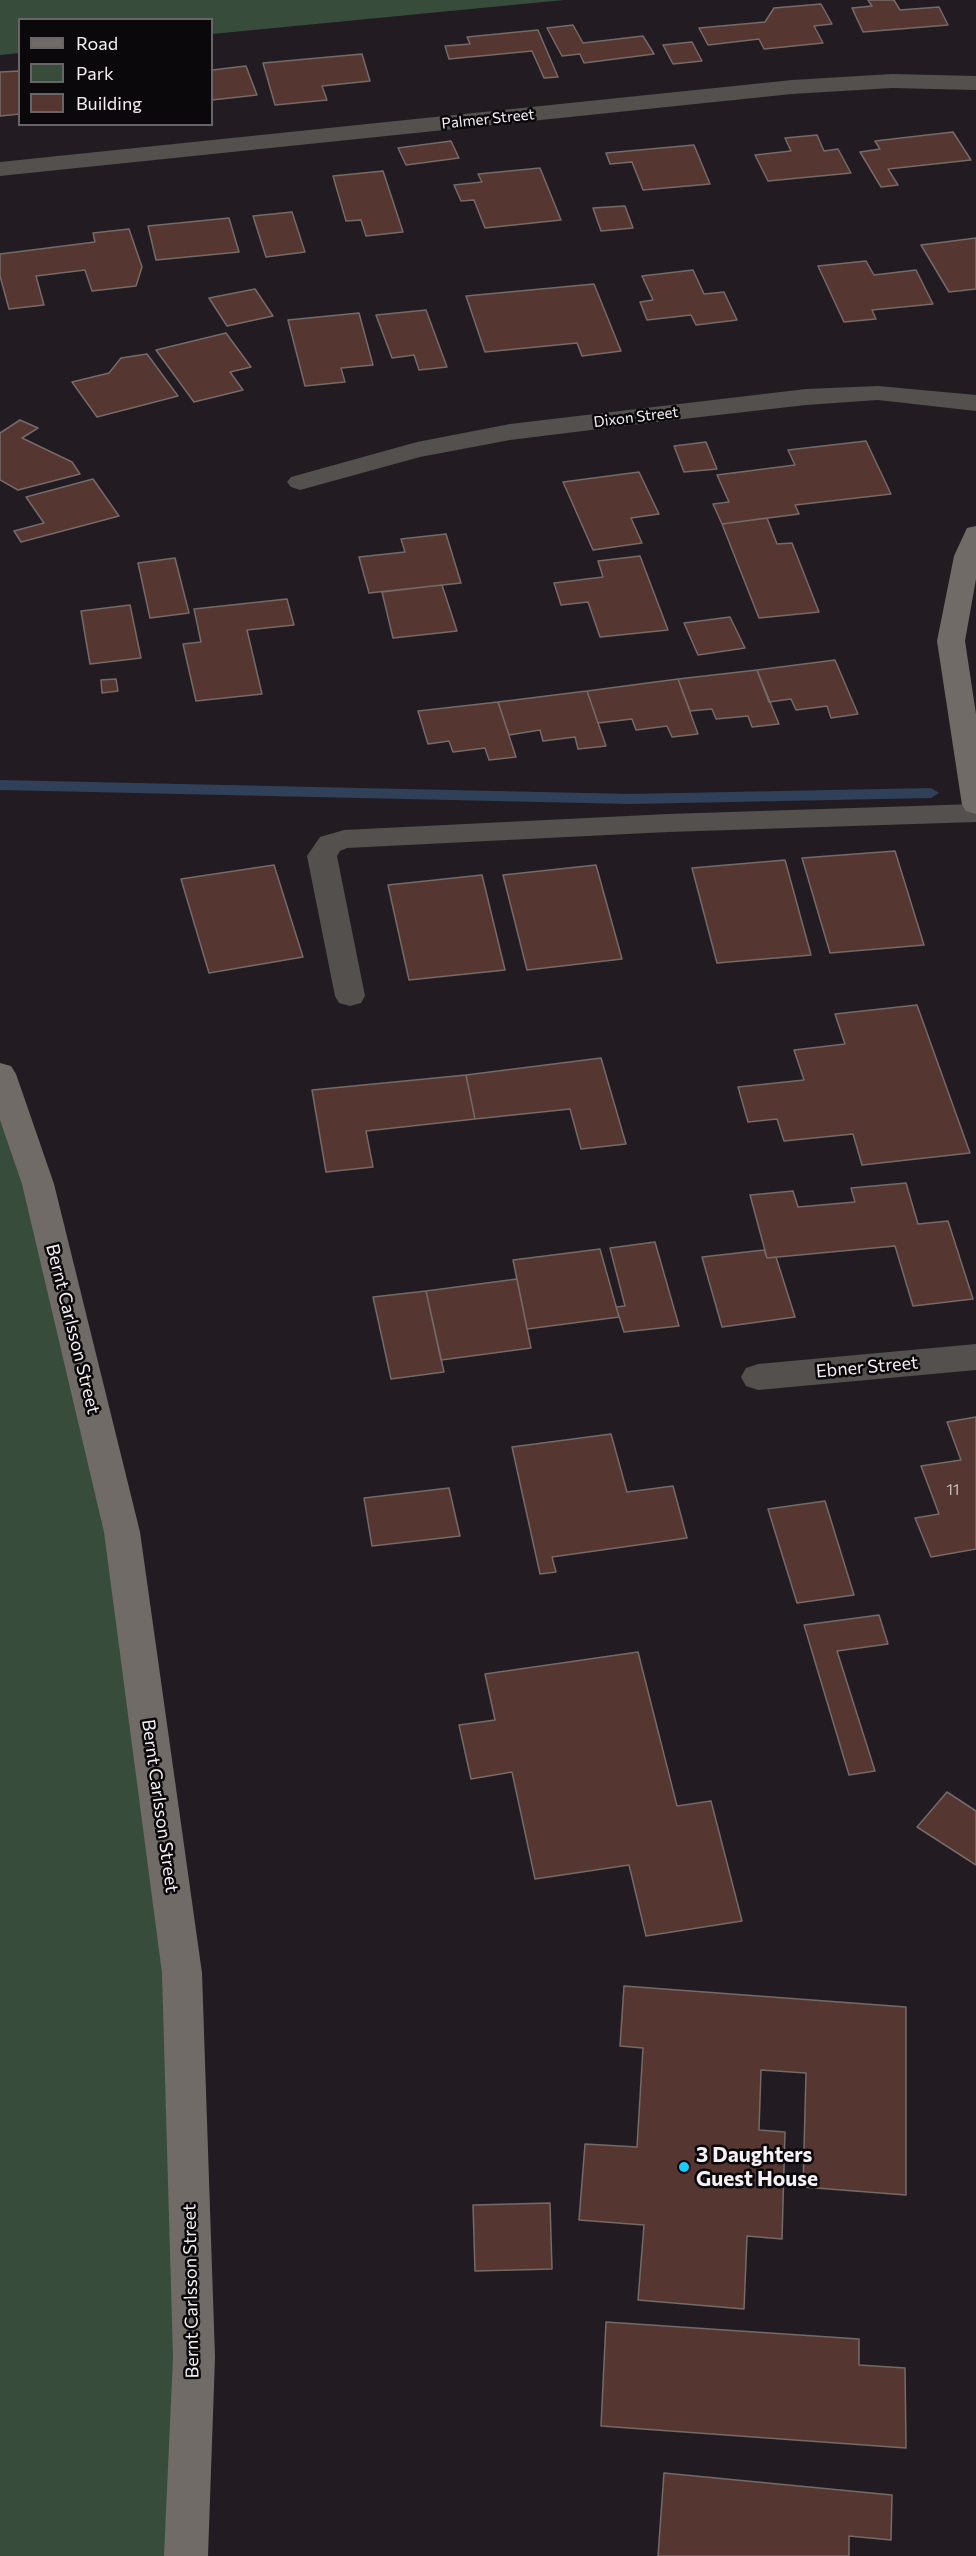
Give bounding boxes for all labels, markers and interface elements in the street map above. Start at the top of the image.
legend [18,18,213,126]
text: Road [76,32,118,54]
text: Park [76,62,114,84]
text: Building [76,92,142,114]
street label: Palmer Street [441,105,535,133]
street label: Dixon Street [593,403,679,431]
street label: Bernt Carlsson Street [41,1242,105,1416]
street label: Ebner Street [815,1352,919,1382]
house number: 11 [947,1481,959,1499]
street label: Bernt Carlsson Street [137,1718,183,1894]
place label: 3 Daughters Guest House [696,2142,818,2192]
marker: 3 Daughters Guest House [677,2160,691,2174]
street label: Bernt Carlsson Street [179,2203,203,2379]

